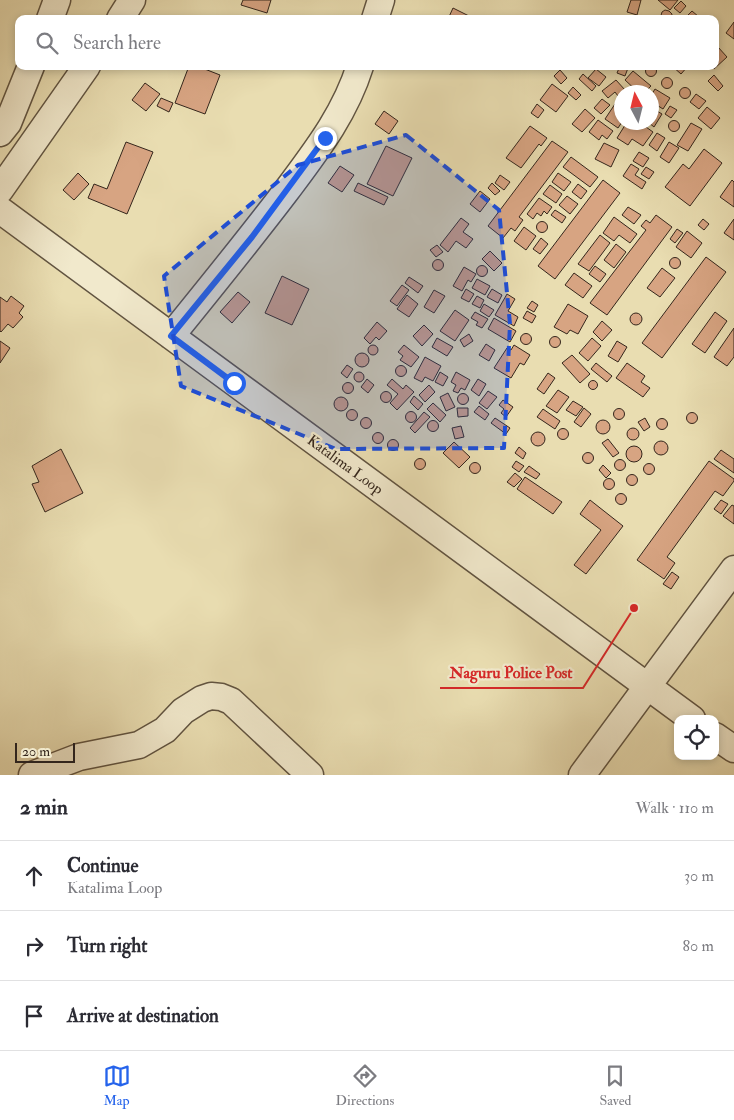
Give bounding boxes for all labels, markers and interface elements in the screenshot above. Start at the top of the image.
search box [15,15,719,70]
icon: search [33,29,61,57]
text: Search here [73,31,161,55]
north arrow [614,85,659,130]
route end [314,127,337,150]
route start [223,372,246,395]
street label: Katalima Loop [303,431,387,500]
callout: Naguru Police Post [440,657,583,688]
text: Naguru Police Post [448,663,573,684]
map controls [674,715,719,760]
button: locate [674,715,719,760]
scale bar [15,740,75,763]
text: 20 m [22,743,50,760]
text: 2 min [20,794,68,821]
text: Walk · 110 m [636,798,714,818]
text: Continue [67,854,138,878]
icon: ahead [20,862,48,890]
text: 30 m [684,866,714,886]
text: Katalima Loop [67,878,162,898]
icon: right [20,932,48,960]
text: Turn right [67,934,147,958]
text: 80 m [683,936,714,956]
icon: arrive [20,1002,48,1030]
text: Arrive at destination [67,1004,219,1028]
tab: Map [103,1062,131,1109]
tab: Directions [336,1062,394,1109]
tab: Saved [599,1062,631,1109]

